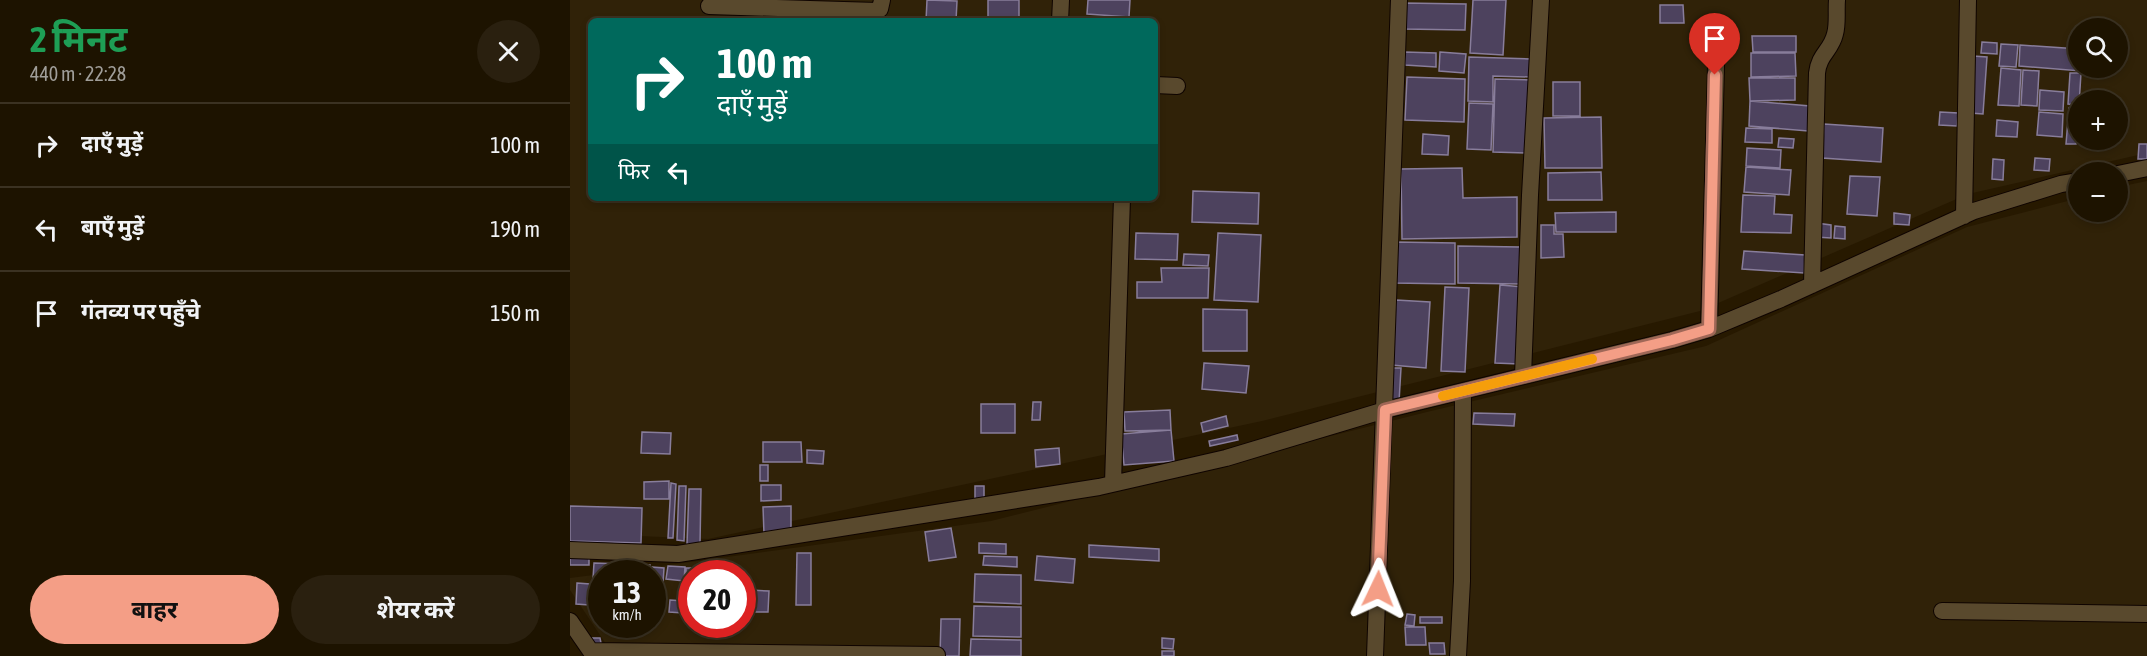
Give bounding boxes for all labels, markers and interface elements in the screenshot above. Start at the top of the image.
pin [1689,13,1740,75]
text: 2 मिनट [30,18,127,60]
map controls [2068,18,2128,222]
button: search [2068,18,2128,78]
button: close [477,20,540,83]
icon: arrive [1698,22,1731,55]
text: 100 m [717,39,812,87]
icon: right [618,42,696,120]
text: 440 m · 22:28 [30,62,126,85]
text: दाएँ मुड़ें [717,89,788,120]
button: + [2068,90,2128,150]
icon: right [30,129,63,162]
text: दाएँ मुड़ें [81,130,143,156]
text: 100 m [490,132,540,158]
icon: left [662,156,695,189]
text: फिर [618,158,650,184]
button: − [2068,162,2128,222]
icon: left [30,213,63,246]
text: बाएँ मुड़ें [81,214,144,240]
text: 190 m [490,216,540,242]
icon: arrive [30,297,63,330]
text: गंतव्य पर पहुँचे [81,298,200,324]
text: 150 m [490,300,540,326]
position arrow [1346,557,1410,621]
speed limit sign: 20 [678,560,756,638]
button: बाहर [30,575,279,644]
button: शेयर करें [291,575,540,644]
text: 13 [613,575,641,609]
text: km/h [612,606,642,623]

